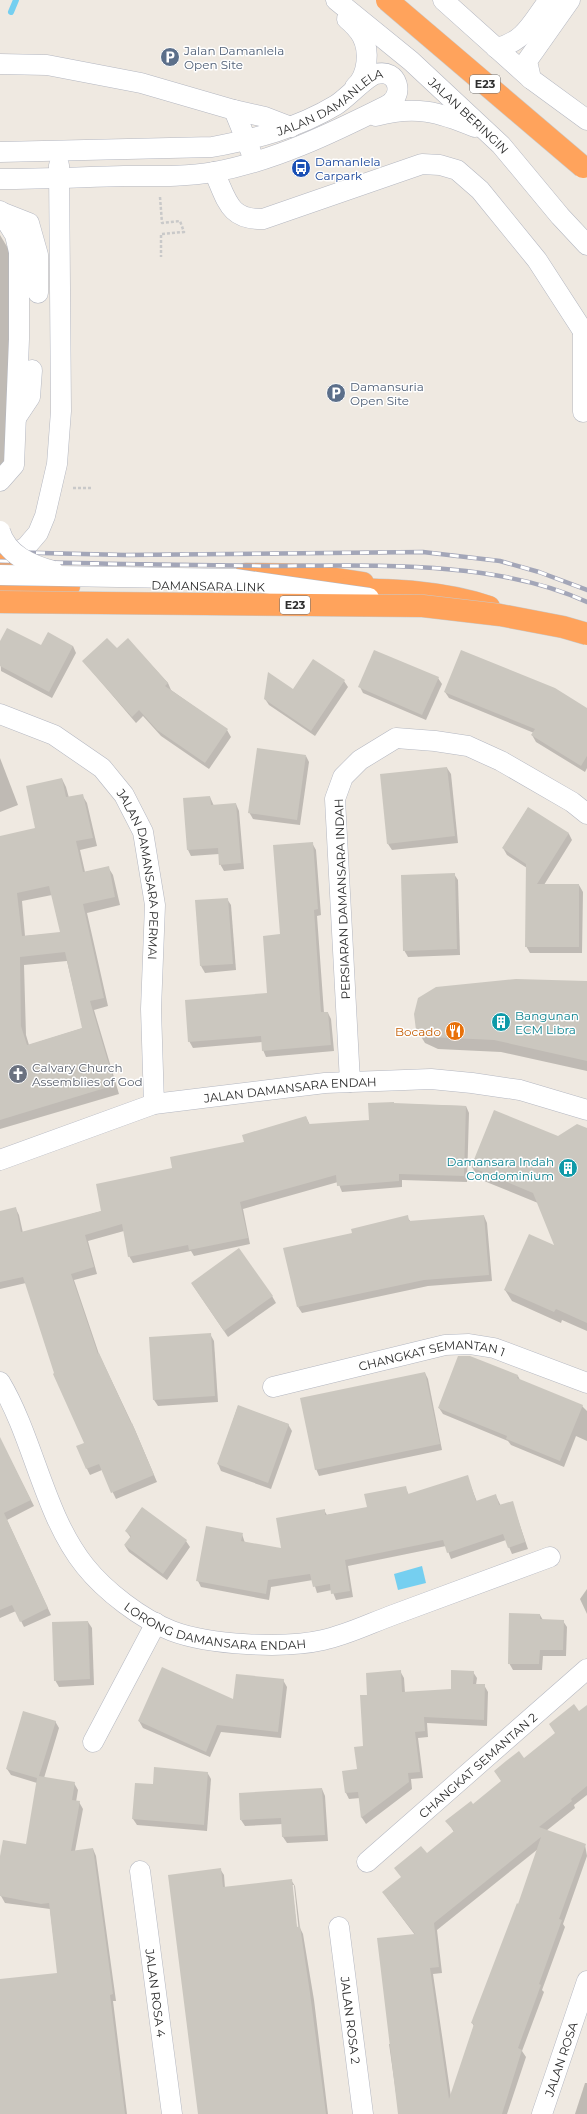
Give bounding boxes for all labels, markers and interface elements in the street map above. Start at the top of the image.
place label: Jalan Damanlela Open Site [183,43,284,72]
parking icon: Jalan Damanlela Open Site [159,46,181,68]
street label: JALAN DAMANLELA [274,65,384,139]
street label: JALAN BERINGIN [425,73,512,156]
road number: E23 [470,75,500,93]
place label: Damanlela Carpark [315,154,381,183]
bus stop icon: Damanlela Carpark [290,157,312,179]
place label: Damansuria Open Site [350,379,424,408]
parking icon: Damansuria Open Site [325,382,347,404]
street label: DAMANSARA LINK [151,578,265,594]
road number: E23 [280,596,310,614]
street label: JALAN DAMANSARA PERMAI [114,785,163,960]
street label: PERSIARAN DAMANSARA INDAH [331,798,353,1000]
place label: Bangunan ECM Libra [515,1008,579,1037]
building icon: Bangunan ECM Libra [490,1011,512,1033]
restaurant icon: Bocado [444,1020,466,1042]
place label: Bocado [395,1024,441,1039]
place label: Calvary Church Assemblies of God [32,1060,143,1089]
church icon: Calvary Church Assemblies of God [7,1063,29,1085]
street label: JALAN DAMANSARA ENDAH [202,1074,377,1105]
place label: Damansara Indah Condominium [447,1154,554,1183]
building icon: Damansara Indah Condominium [557,1157,579,1179]
street label: CHANGKAT SEMANTAN 1 [357,1336,508,1373]
street label: LORONG DAMANSARA ENDAH [121,1598,307,1652]
street label: CHANGKAT SEMANTAN 2 [415,1709,540,1821]
street label: JALAN ROSA 4 [143,1947,169,2038]
street label: JALAN ROSA 2 [338,1975,364,2065]
street label: JALAN ROSA [541,2019,580,2099]

